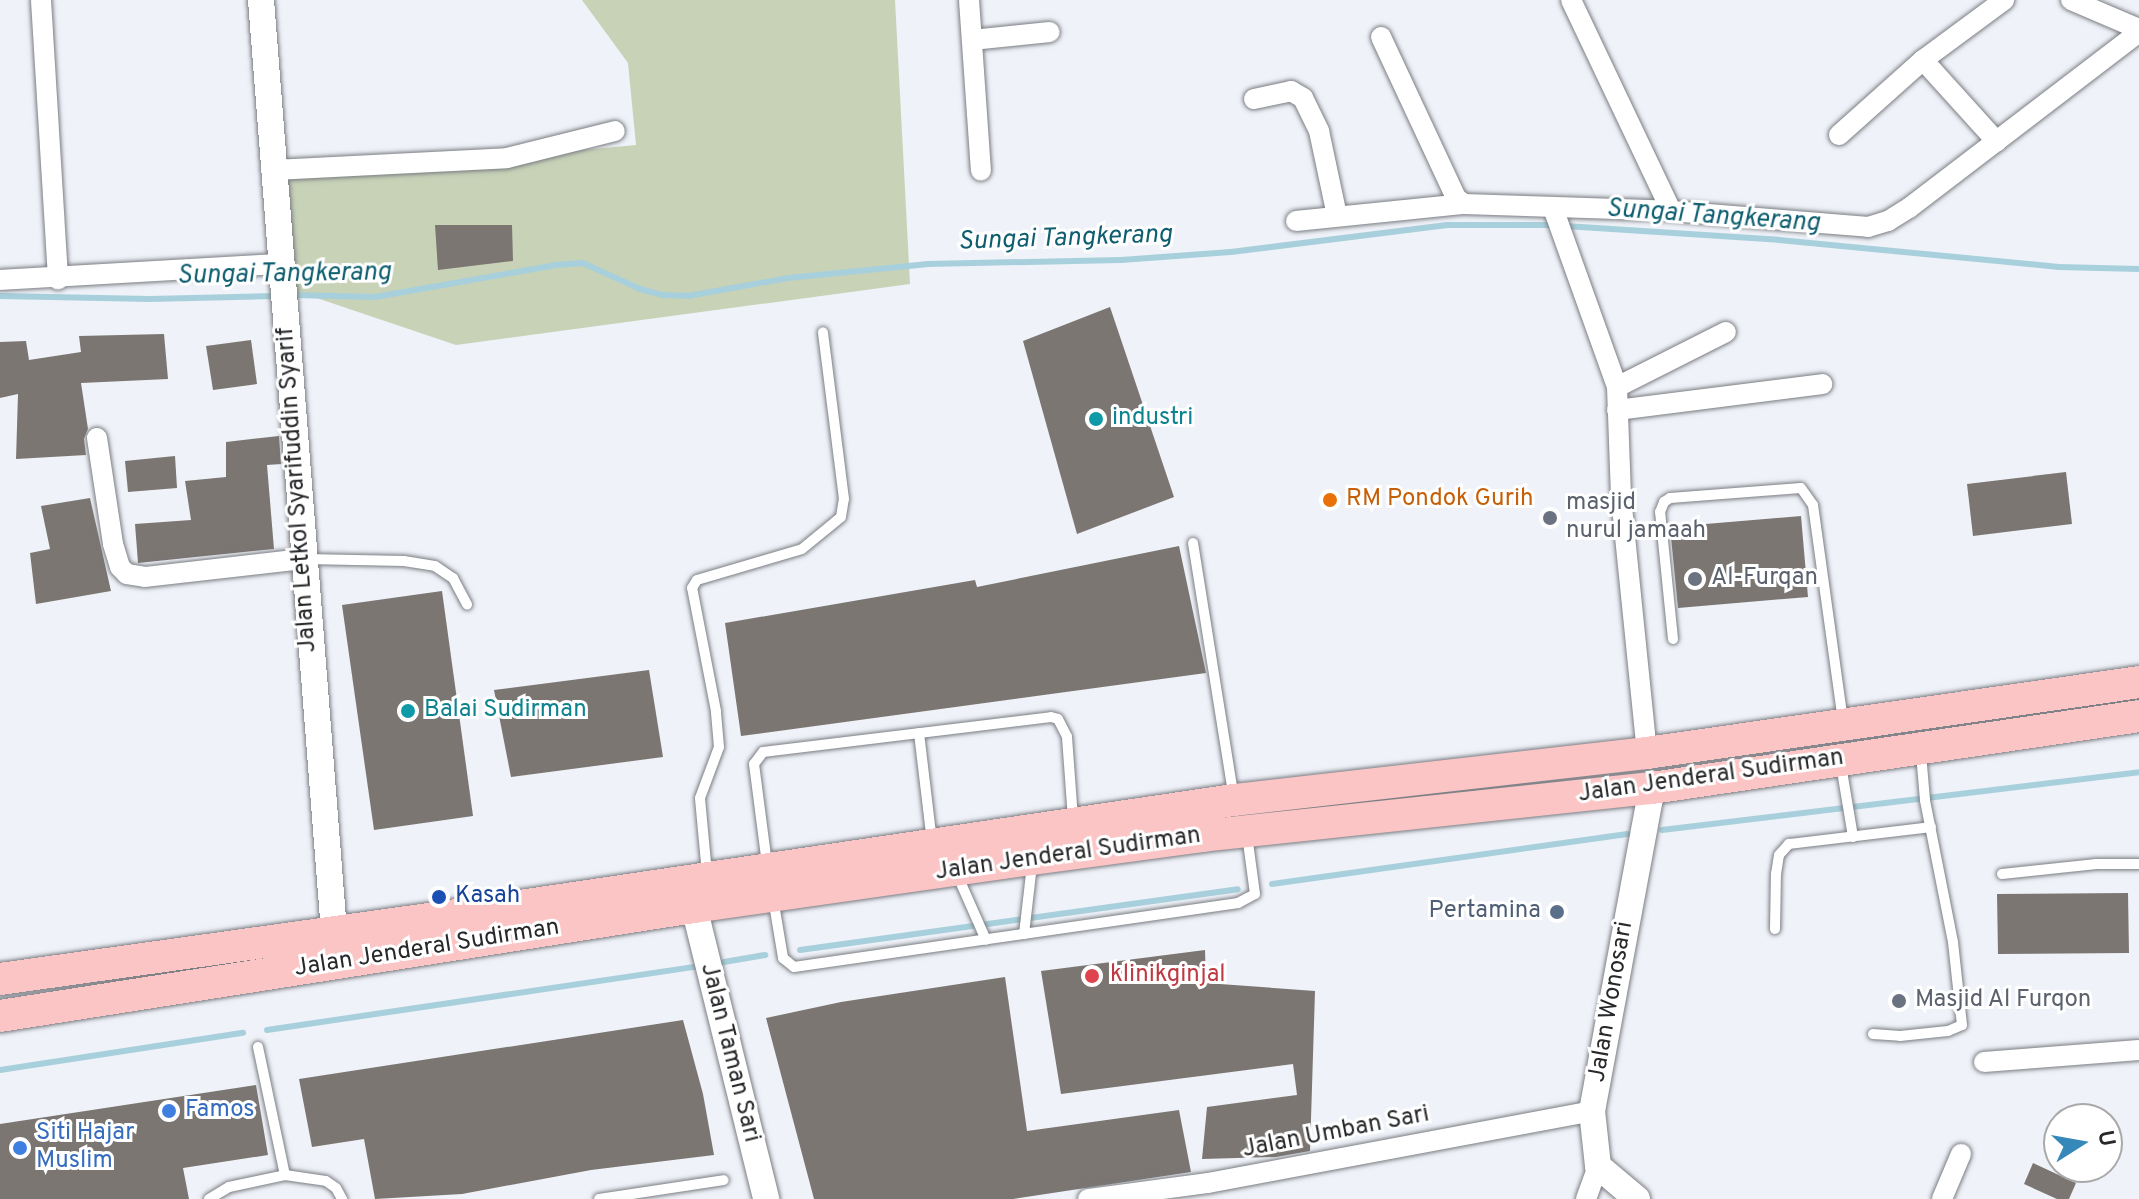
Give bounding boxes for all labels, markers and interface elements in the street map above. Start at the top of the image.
water label: Sungai Tangkerang [1605,194,1821,240]
water label: Sungai Tangkerang [957,220,1173,258]
water label: Sungai Tangkerang [176,258,392,292]
street label: Jalan Letkol Syarifuddin Syarif [272,326,324,654]
place label: industri [1112,405,1193,433]
marker: industri [1087,410,1105,428]
place label: RM Pondok Gurih [1346,486,1534,514]
place label: masjid nurul jamaah [1566,490,1706,546]
marker: RM Pondok Gurih [1321,491,1339,509]
marker: masjid nurul jamaah [1541,509,1559,527]
place label: Al-Furqan [1711,565,1818,593]
marker: Al-Furqan [1686,570,1704,588]
place label: Balai Sudirman [424,697,587,725]
marker: Balai Sudirman [399,702,417,720]
street label: Jalan Jenderal Sudirman [1576,744,1846,810]
street label: Jalan Jenderal Sudirman [933,822,1203,888]
place label: Kasah [455,883,520,911]
marker: Kasah [430,888,448,906]
place label: Pertamina [1429,898,1541,926]
marker: Pertamina [1548,903,1566,921]
street label: Jalan Jenderal Sudirman [293,914,561,984]
street label: Jalan Wonosari [1584,919,1640,1085]
street label: Jalan Taman Sari [693,960,765,1146]
place label: klinikginjal [1110,962,1226,990]
marker: klinikginjal [1081,965,1103,987]
place label: Masjid Al Furqon [1915,987,2092,1015]
marker: Masjid Al Furqon [1890,992,1908,1010]
place label: Famos [185,1097,255,1125]
street label: Jalan Umban Sari [1240,1101,1432,1165]
marker: Famos [160,1102,178,1120]
north arrow [2043,1103,2123,1183]
place label: Siti Hajar Muslim [36,1120,135,1176]
text: U [2090,1128,2120,1149]
marker: Siti Hajar Muslim [11,1139,29,1157]

